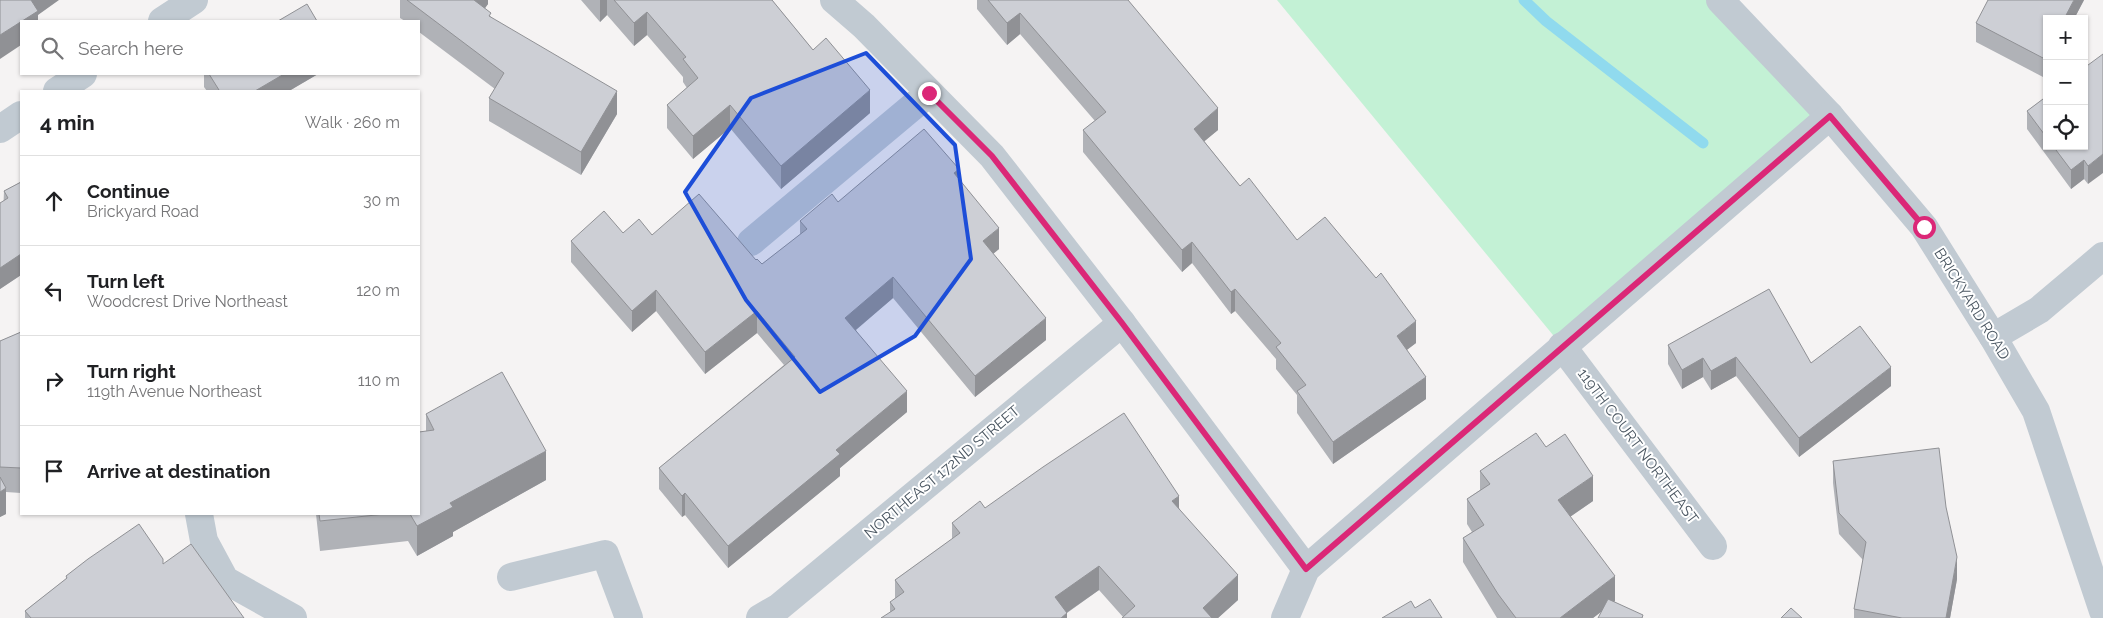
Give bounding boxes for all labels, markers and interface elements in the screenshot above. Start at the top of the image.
map controls [2043,15,2088,150]
button: + [2043,15,2088,60]
search box [20,20,420,75]
icon: search [38,34,66,62]
text: Search here [78,37,184,59]
button: − [2043,60,2088,105]
route end [918,82,941,105]
button: locate [2043,105,2088,150]
text: 4 min [40,110,95,135]
text: Walk · 260 m [305,113,400,132]
text: Continue [87,180,170,202]
icon: ahead [40,187,68,215]
text: 30 m [363,191,400,210]
text: Brickyard Road [87,202,199,221]
route start [1913,216,1936,239]
street label: BRICKYARD ROAD [1930,245,2014,363]
text: Turn left [87,270,164,292]
icon: left [40,277,68,305]
text: 120 m [356,281,400,300]
text: Woodcrest Drive Northeast [87,292,288,311]
text: Turn right [87,360,176,382]
street label: 119TH COURT NORTHEAST [1574,365,1702,527]
icon: right [40,367,68,395]
text: 110 m [358,371,400,390]
text: 119th Avenue Northeast [87,382,262,401]
street label: NORTHEAST 172ND STREET [861,402,1023,542]
icon: arrive [40,457,68,485]
text: Arrive at destination [87,460,271,482]

